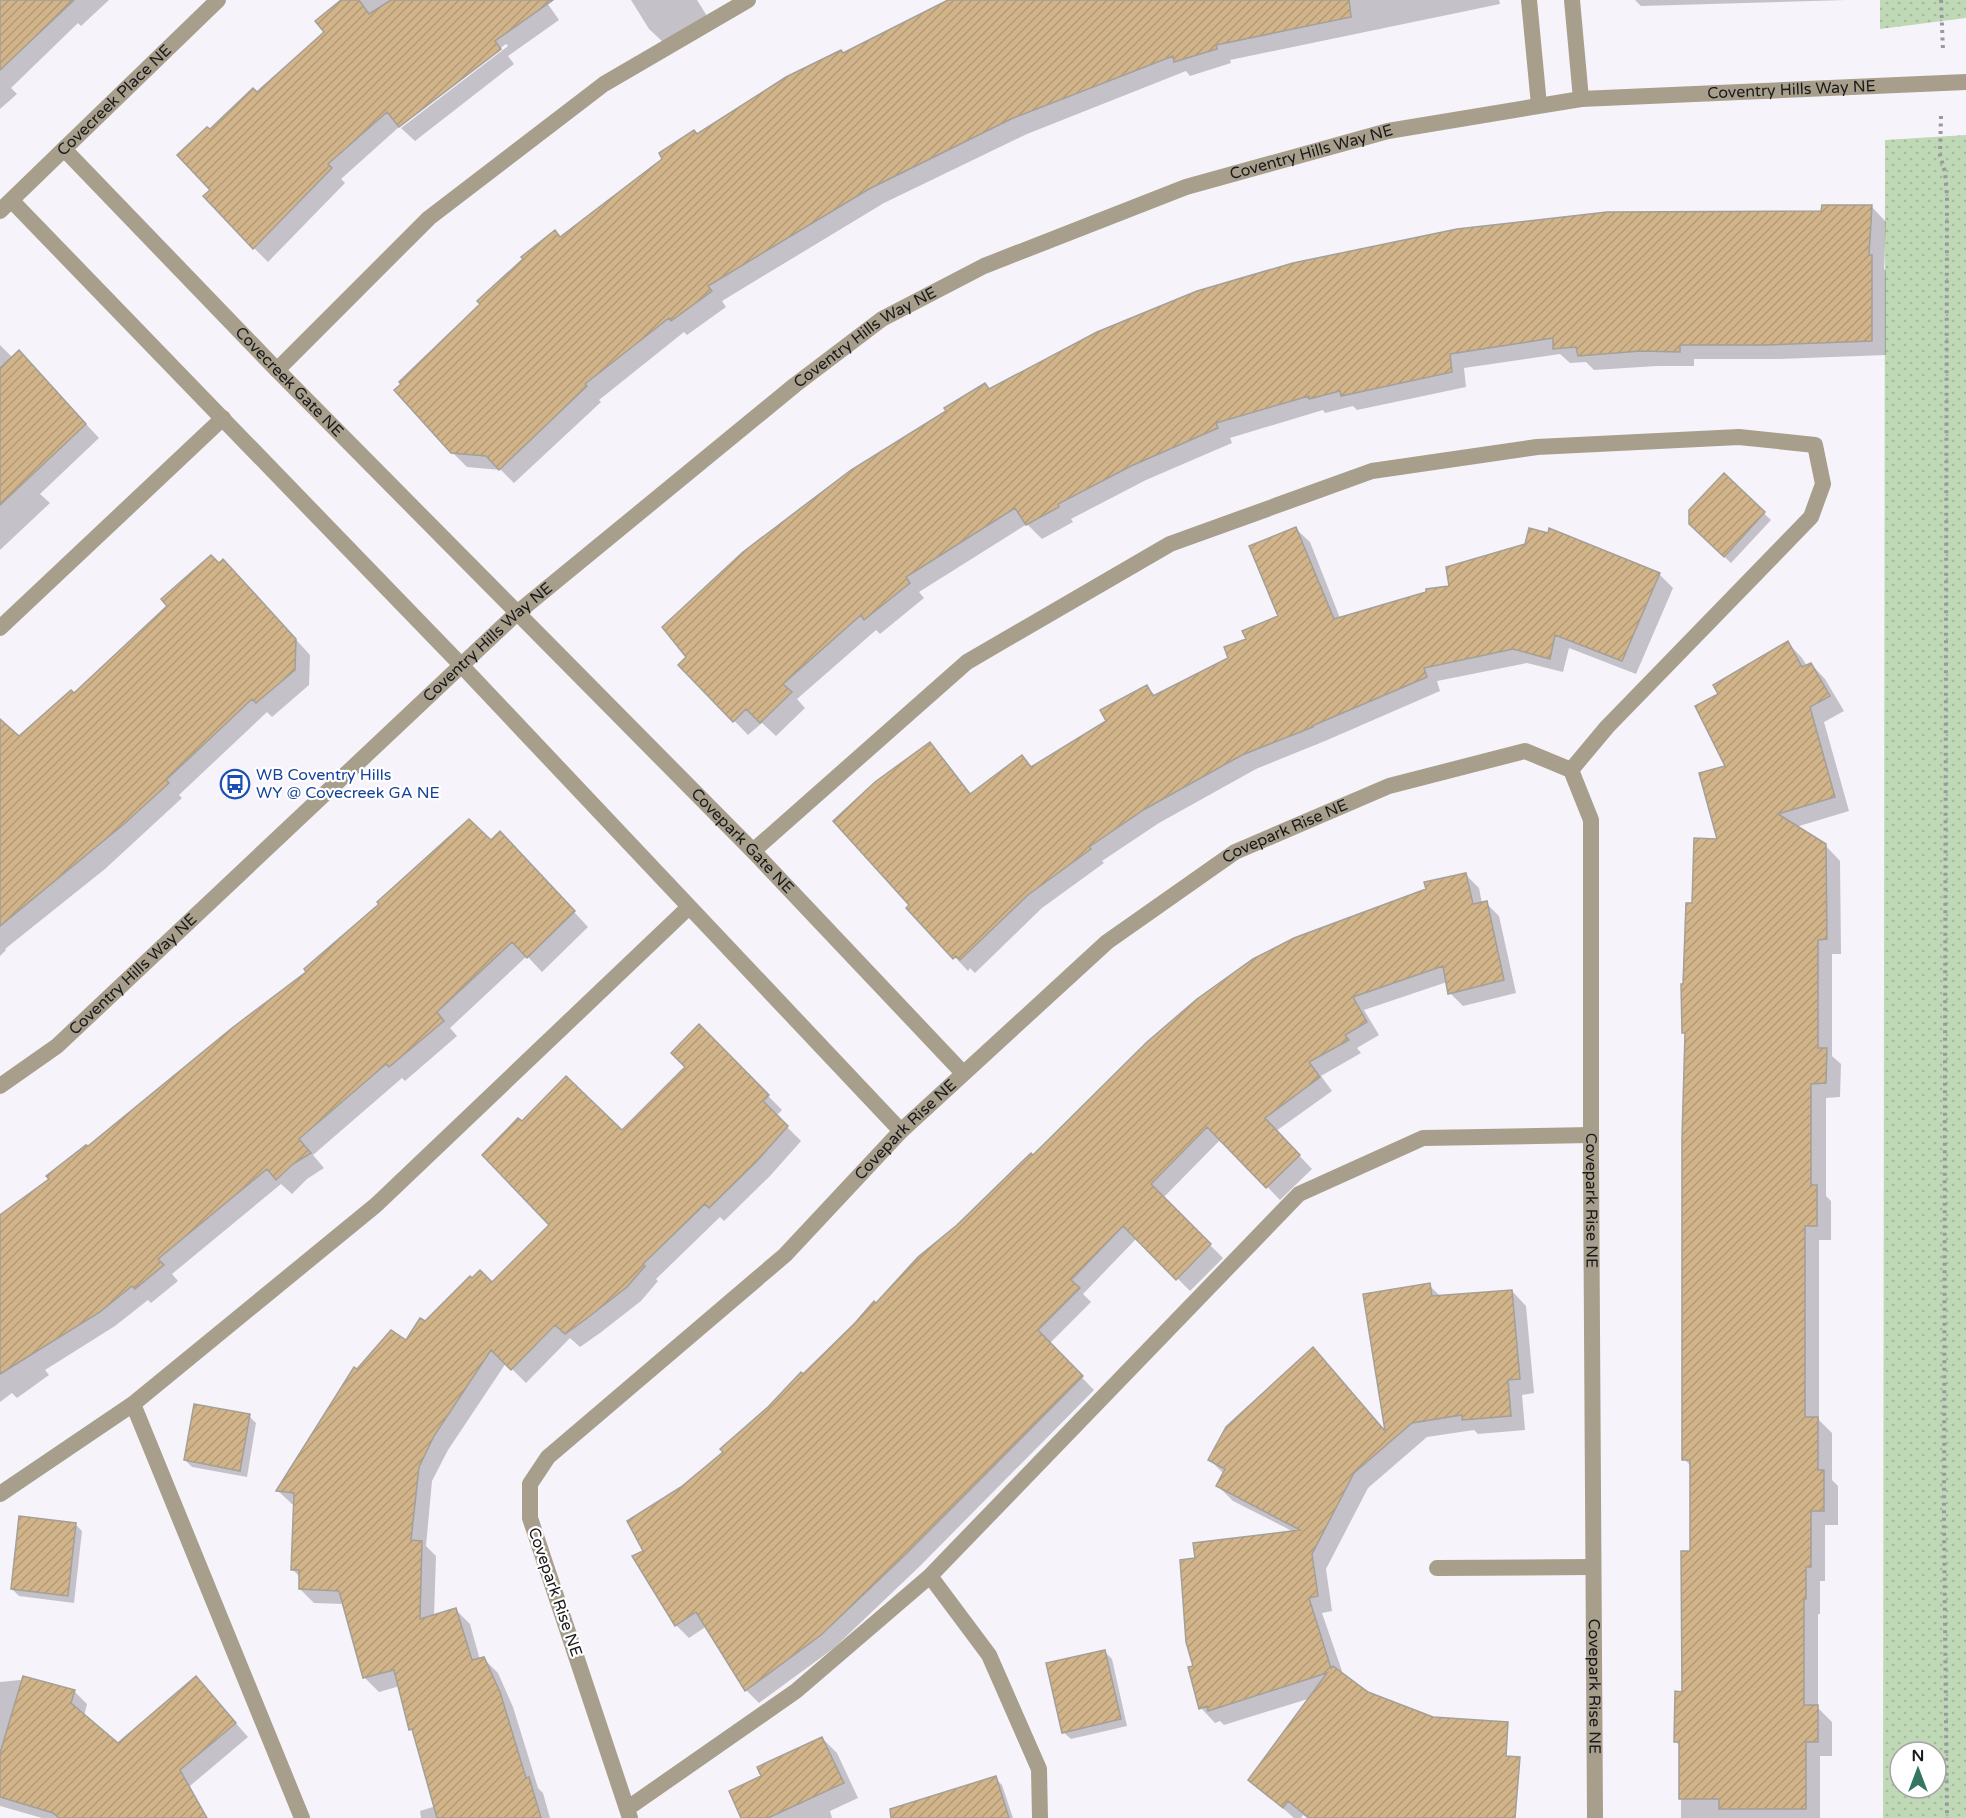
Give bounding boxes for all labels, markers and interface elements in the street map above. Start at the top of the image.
street label: Covecreek Place NE [53,40,176,160]
street label: Coventry Hills Way NE [1707,76,1876,103]
street label: Coventry Hills Way NE [1227,120,1395,184]
street label: Coventry Hills Way NE [790,282,940,392]
street label: Covecreek Gate NE [231,323,348,441]
street label: Coventry Hills Way NE [419,578,557,706]
place label: WB Coventry Hills WY @ Covecreek GA NE [256,765,440,803]
bus stop icon: WB Coventry Hills WY @ Covecreek GA NE [219,768,251,800]
street label: Covepark Gate NE [687,784,798,898]
street label: Covepark Rise NE [1218,795,1351,868]
street label: Coventry Hills Way NE [65,909,201,1039]
street label: Covepark Rise NE [850,1075,961,1184]
street label: Covepark Rise NE [1581,1133,1602,1268]
street label: Covepark Rise NE [524,1525,586,1659]
street label: Covepark Rise NE [1584,1619,1605,1754]
north arrow [1888,1740,1948,1800]
text: N [1912,1746,1924,1766]

